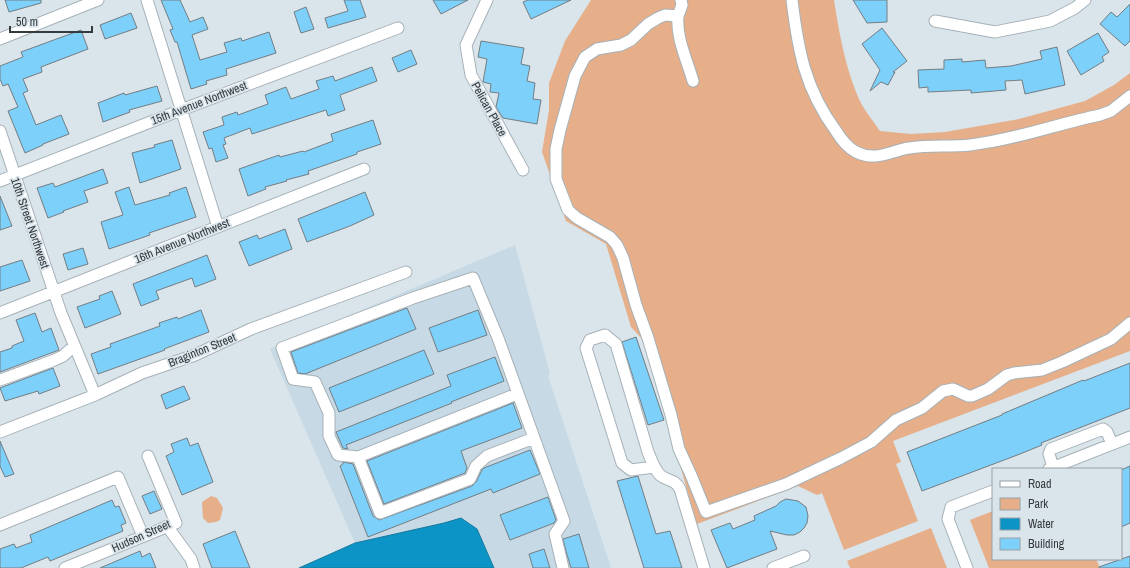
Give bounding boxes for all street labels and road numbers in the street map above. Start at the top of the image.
street label: 15th Avenue Northwest [149,77,250,129]
street label: Pelican Place [467,79,511,139]
street label: 10th Street Northwest [7,175,53,271]
street label: 16th Avenue Northwest [132,214,232,267]
street label: Braginton Street [166,329,238,371]
street label: Hudson Street [109,516,173,556]

